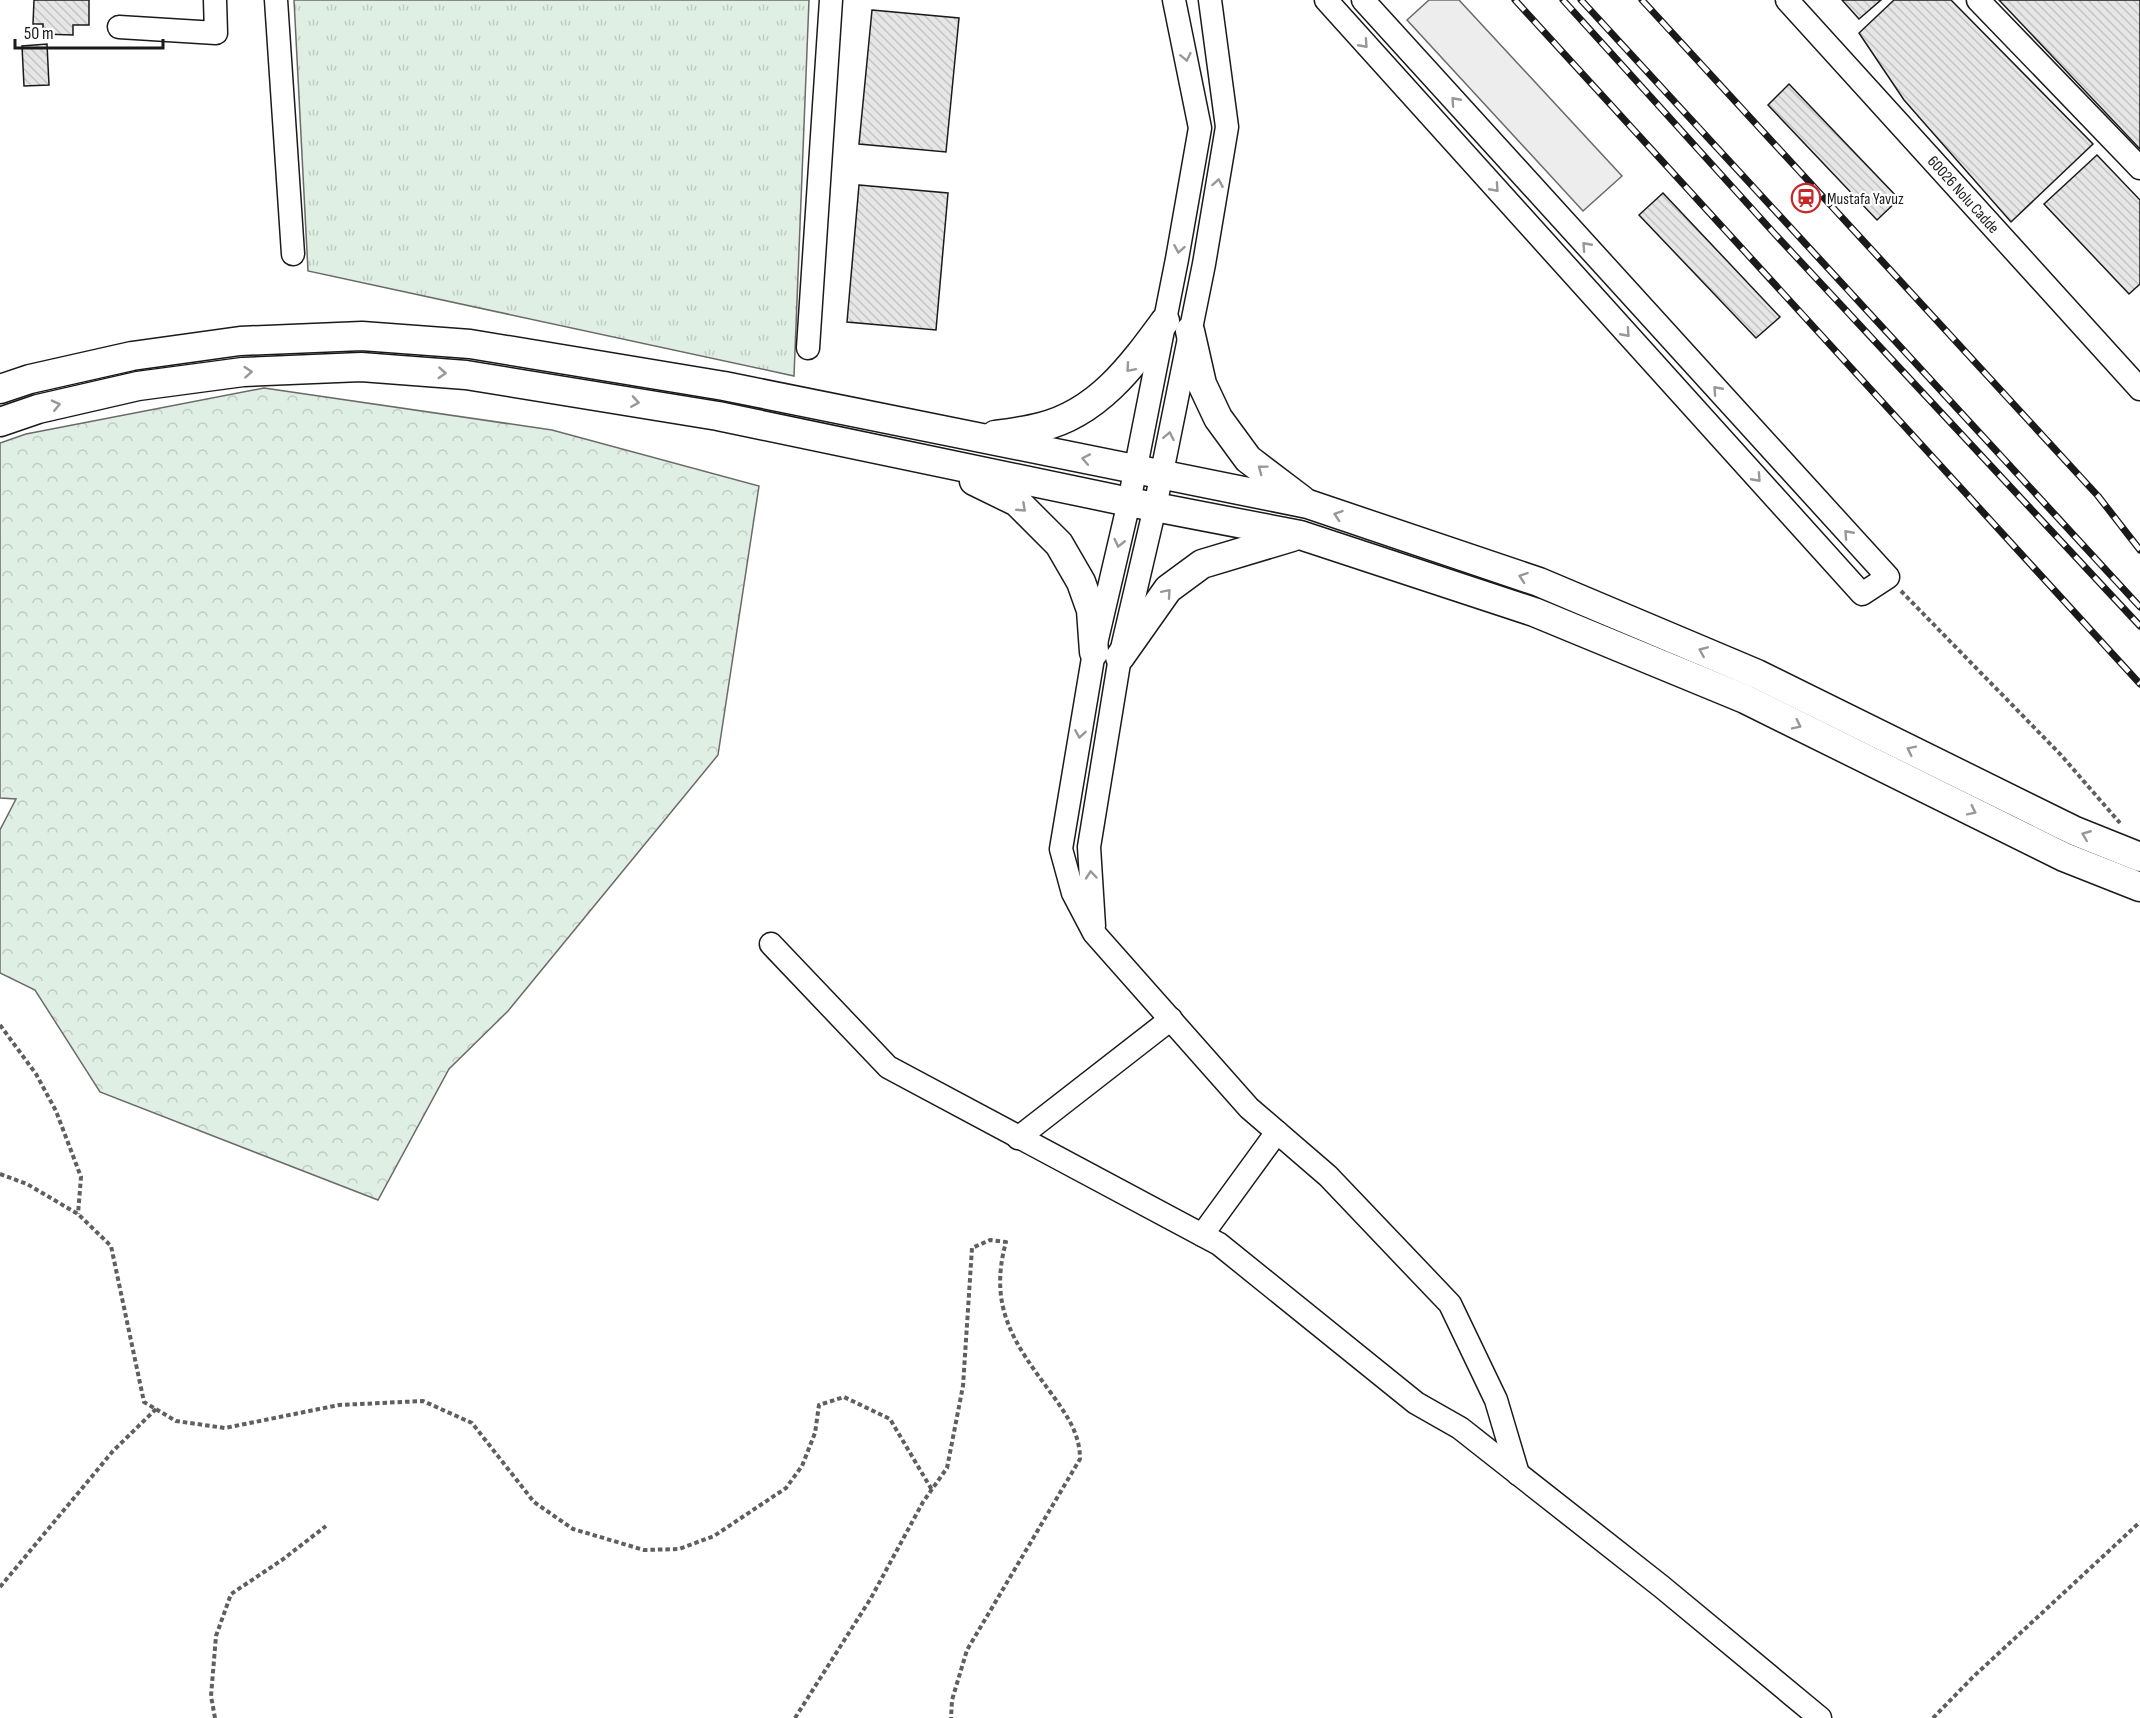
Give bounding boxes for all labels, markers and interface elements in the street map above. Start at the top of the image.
scale bar [15,12,164,50]
text: 50 m [24,23,54,44]
one-way arrow [1357,37,1368,47]
one-way arrow [1179,52,1192,62]
one-way arrow [1451,97,1462,108]
street label: 60026 Nolu Cadde [1923,152,2003,238]
one-way arrow [1211,178,1224,188]
one-way arrow [1488,181,1499,192]
station icon: Mustafa Yavuz [1790,182,1822,214]
place label: Mustafa Yavuz [1827,190,1904,209]
one-way arrow [1582,242,1593,252]
one-way arrow [1173,244,1186,254]
one-way arrow [1619,326,1630,337]
one-way arrow [1126,361,1137,372]
one-way arrow [243,366,252,379]
one-way arrow [438,366,447,379]
one-way arrow [1713,386,1724,397]
one-way arrow [630,396,640,408]
one-way arrow [50,399,60,412]
one-way arrow [1162,431,1175,441]
one-way arrow [1081,453,1091,466]
one-way arrow [1257,465,1268,476]
one-way arrow [1750,471,1761,481]
one-way arrow [1016,501,1026,512]
one-way arrow [1333,509,1344,522]
one-way arrow [1844,530,1855,541]
one-way arrow [1114,538,1127,548]
one-way arrow [1518,572,1529,584]
one-way arrow [1159,589,1170,600]
one-way arrow [1698,646,1709,658]
one-way arrow [1791,718,1801,729]
one-way arrow [1074,729,1087,739]
one-way arrow [1906,745,1917,757]
one-way arrow [1965,804,1976,816]
one-way arrow [2081,830,2092,842]
one-way arrow [1085,870,1098,879]

